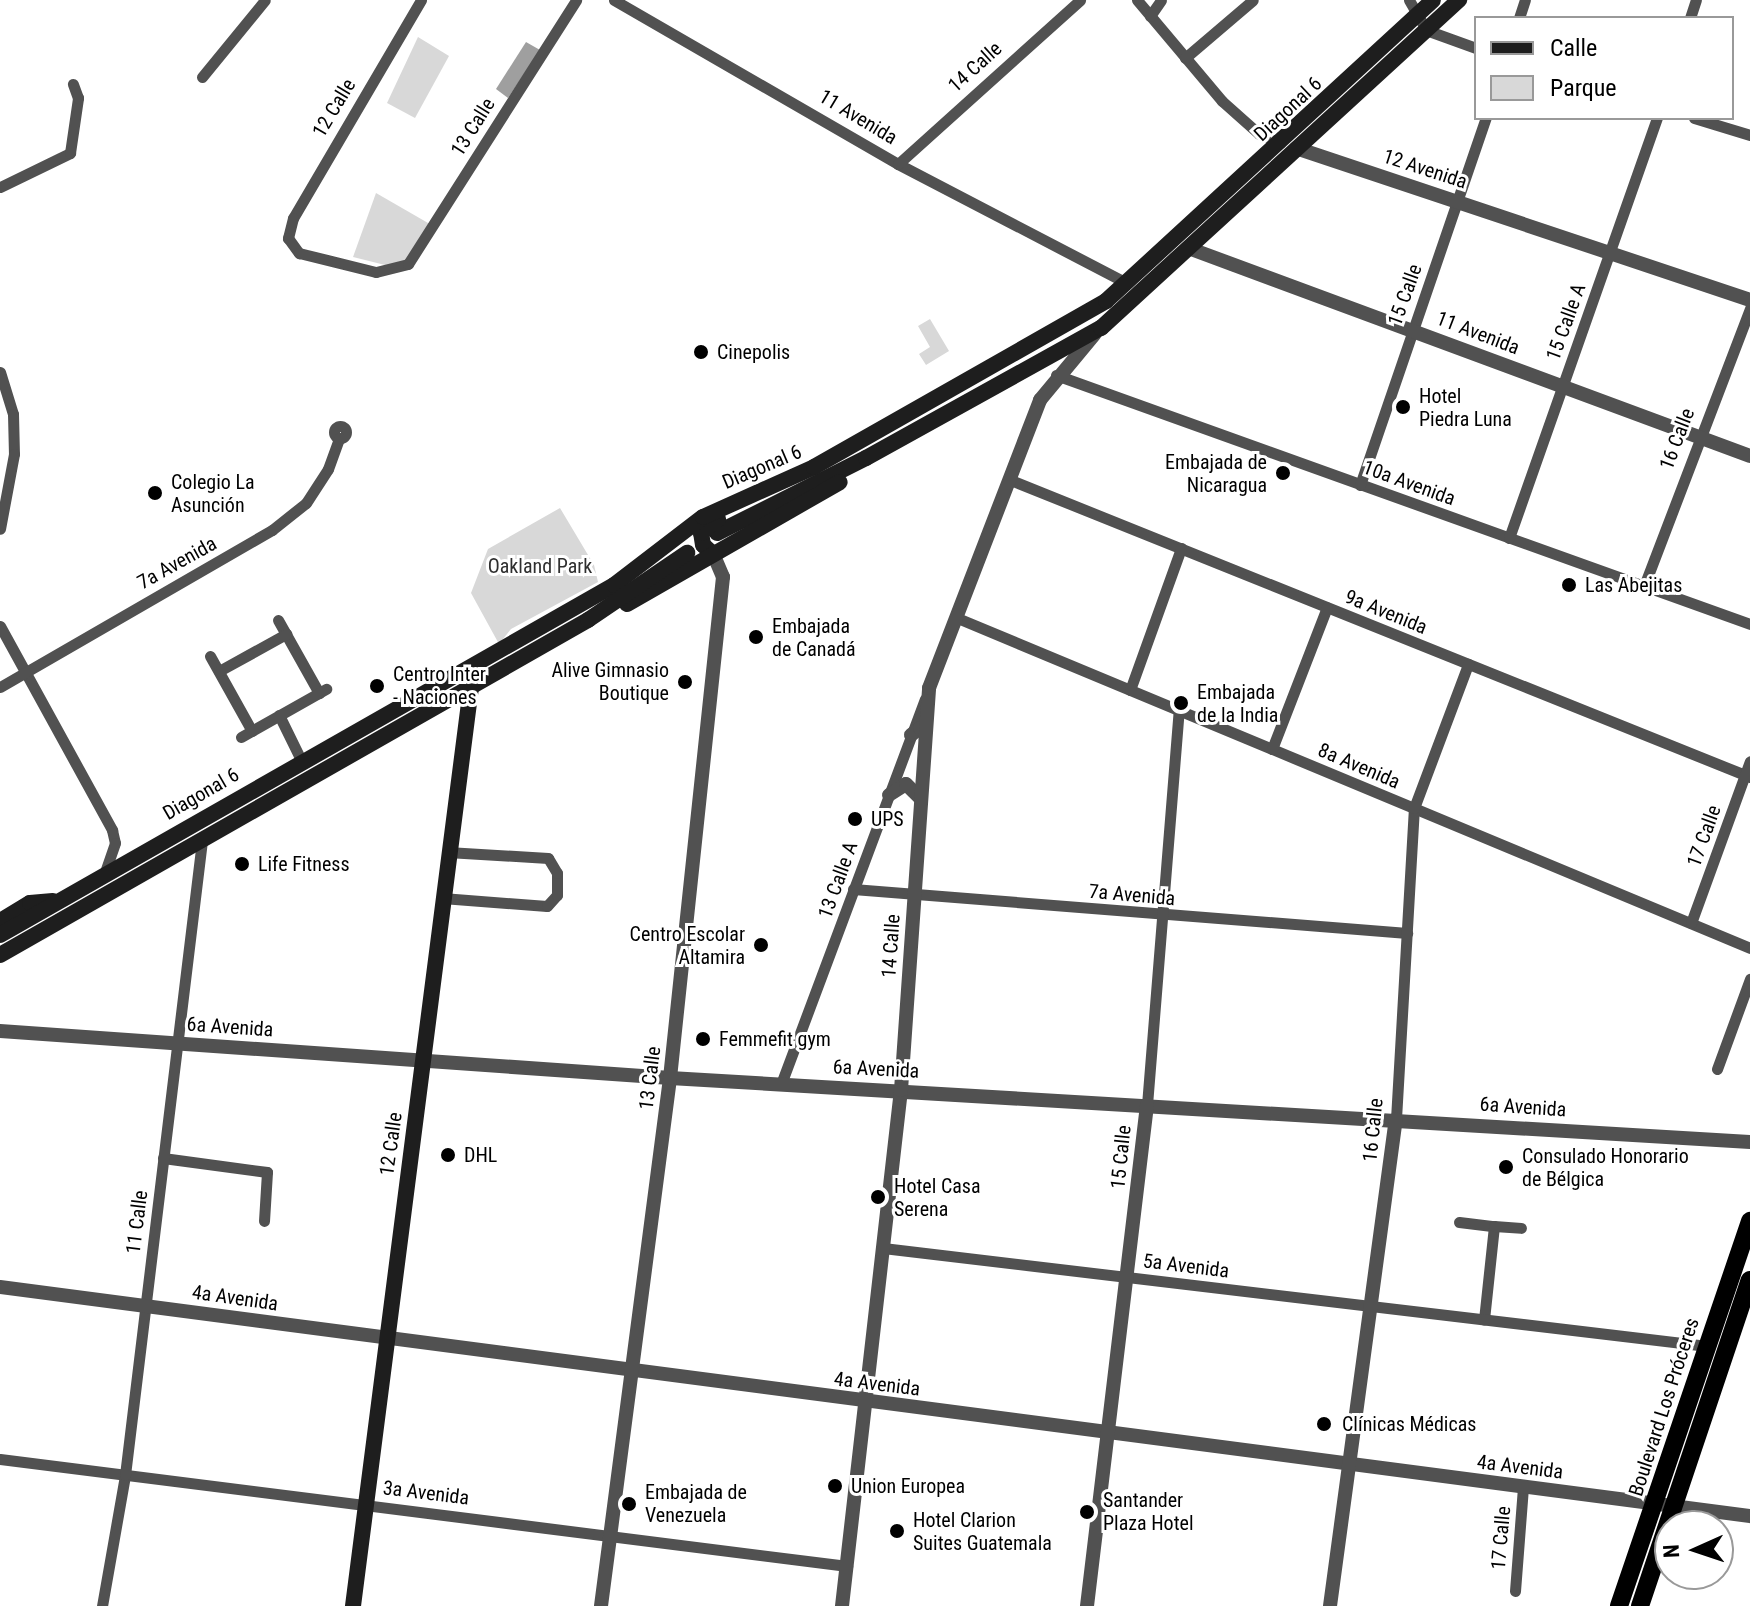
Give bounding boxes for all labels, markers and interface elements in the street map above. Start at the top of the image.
legend [1474,16,1734,120]
text: Calle [1550,34,1597,62]
street label: 14 Calle [943,37,1007,97]
street label: Diagonal 6 [1249,72,1327,146]
street label: 12 Calle [307,74,361,142]
text: Parque [1550,74,1617,102]
street label: 11 Avenida [815,84,901,150]
street label: 13 Calle [446,94,500,160]
street label: 12 Avenida [1380,144,1470,194]
street label: 15 Calle [1383,261,1427,329]
street label: 15 Calle A [1541,280,1591,364]
street label: 11 Avenida [1433,306,1523,360]
place label: Cinepolis [717,340,790,364]
marker: Cinepolis [692,343,710,361]
place label: Hotel Piedra Luna [1419,384,1512,431]
marker: Hotel Piedra Luna [1394,398,1412,416]
street label: 16 Calle [1654,405,1700,473]
street label: Diagonal 6 [719,440,805,494]
place label: Embajada de Nicaragua [1165,450,1267,497]
street label: 10a Avenida [1360,455,1458,511]
marker: Embajada de Nicaragua [1274,464,1292,482]
place label: Colegio La Asunción [171,470,255,517]
marker: Colegio La Asunción [146,484,164,502]
street label: 7a Avenida [133,531,221,595]
park label: Oakland Park [488,554,592,578]
place label: Las Abejitas [1585,573,1682,597]
marker: Las Abejitas [1560,576,1578,594]
street label: 9a Avenida [1341,585,1431,639]
place label: Embajada de Canadá [772,614,856,661]
marker: Embajada de Canadá [747,628,765,646]
place label: Alive Gimnasio Boutique [551,658,669,705]
place label: Centro Inter - Naciones [393,662,486,709]
marker: Alive Gimnasio Boutique [676,673,694,691]
marker: Centro Inter - Naciones [368,677,386,695]
place label: Embajada de la India [1197,680,1278,727]
marker: Embajada de la India [1172,694,1190,712]
street label: 8a Avenida [1314,738,1404,794]
street label: Diagonal 6 [159,763,243,825]
street label: 17 Calle [1682,802,1726,870]
place label: UPS [871,807,904,831]
marker: UPS [846,810,864,828]
street label: 13 Calle A [813,838,863,922]
place label: Life Fitness [258,852,350,876]
marker: Life Fitness [233,855,251,873]
street label: 7a Avenida [1088,879,1176,911]
street label: 14 Calle [877,913,905,979]
place label: Centro Escolar Altamira [630,922,745,969]
marker: Centro Escolar Altamira [752,936,770,954]
street label: 6a Avenida [186,1012,274,1042]
place label: Femmefit gym [719,1027,831,1051]
marker: Femmefit gym [694,1030,712,1048]
street label: 13 Calle [634,1045,666,1111]
street label: 6a Avenida [832,1055,920,1083]
street label: 6a Avenida [1479,1092,1567,1122]
street label: 16 Calle [1358,1097,1388,1163]
street label: 12 Calle [375,1111,407,1177]
street label: 15 Calle [1106,1124,1136,1190]
place label: DHL [464,1143,497,1167]
place label: Consulado Honorario de Bélgica [1522,1144,1689,1191]
marker: DHL [439,1146,457,1164]
marker: Consulado Honorario de Bélgica [1497,1158,1515,1176]
place label: Hotel Casa Serena [894,1174,981,1221]
marker: Hotel Casa Serena [869,1188,887,1206]
street label: 11 Calle [121,1189,153,1255]
street label: 5a Avenida [1142,1249,1230,1283]
street label: 4a Avenida [190,1280,280,1316]
street label: Boulevard Los Próceres [1624,1315,1704,1499]
street label: 4a Avenida [833,1367,921,1401]
place label: Clínicas Médicas [1342,1412,1476,1436]
marker: Clínicas Médicas [1313,1413,1335,1435]
street label: 4a Avenida [1476,1450,1564,1484]
place label: Union Europea [851,1474,965,1498]
street label: 3a Avenida [382,1476,470,1510]
marker: Union Europea [826,1477,844,1495]
place label: Embajada de Venezuela [645,1480,747,1527]
place label: Santander Plaza Hotel [1103,1488,1194,1535]
marker: Embajada de Venezuela [620,1495,638,1513]
marker: Santander Plaza Hotel [1078,1503,1096,1521]
street label: 17 Calle [1486,1505,1516,1571]
place label: Hotel Clarion Suites Guatemala [913,1508,1052,1555]
north arrow [1654,1510,1734,1590]
marker: Hotel Clarion Suites Guatemala [888,1522,906,1540]
text: N [1659,1544,1684,1559]

